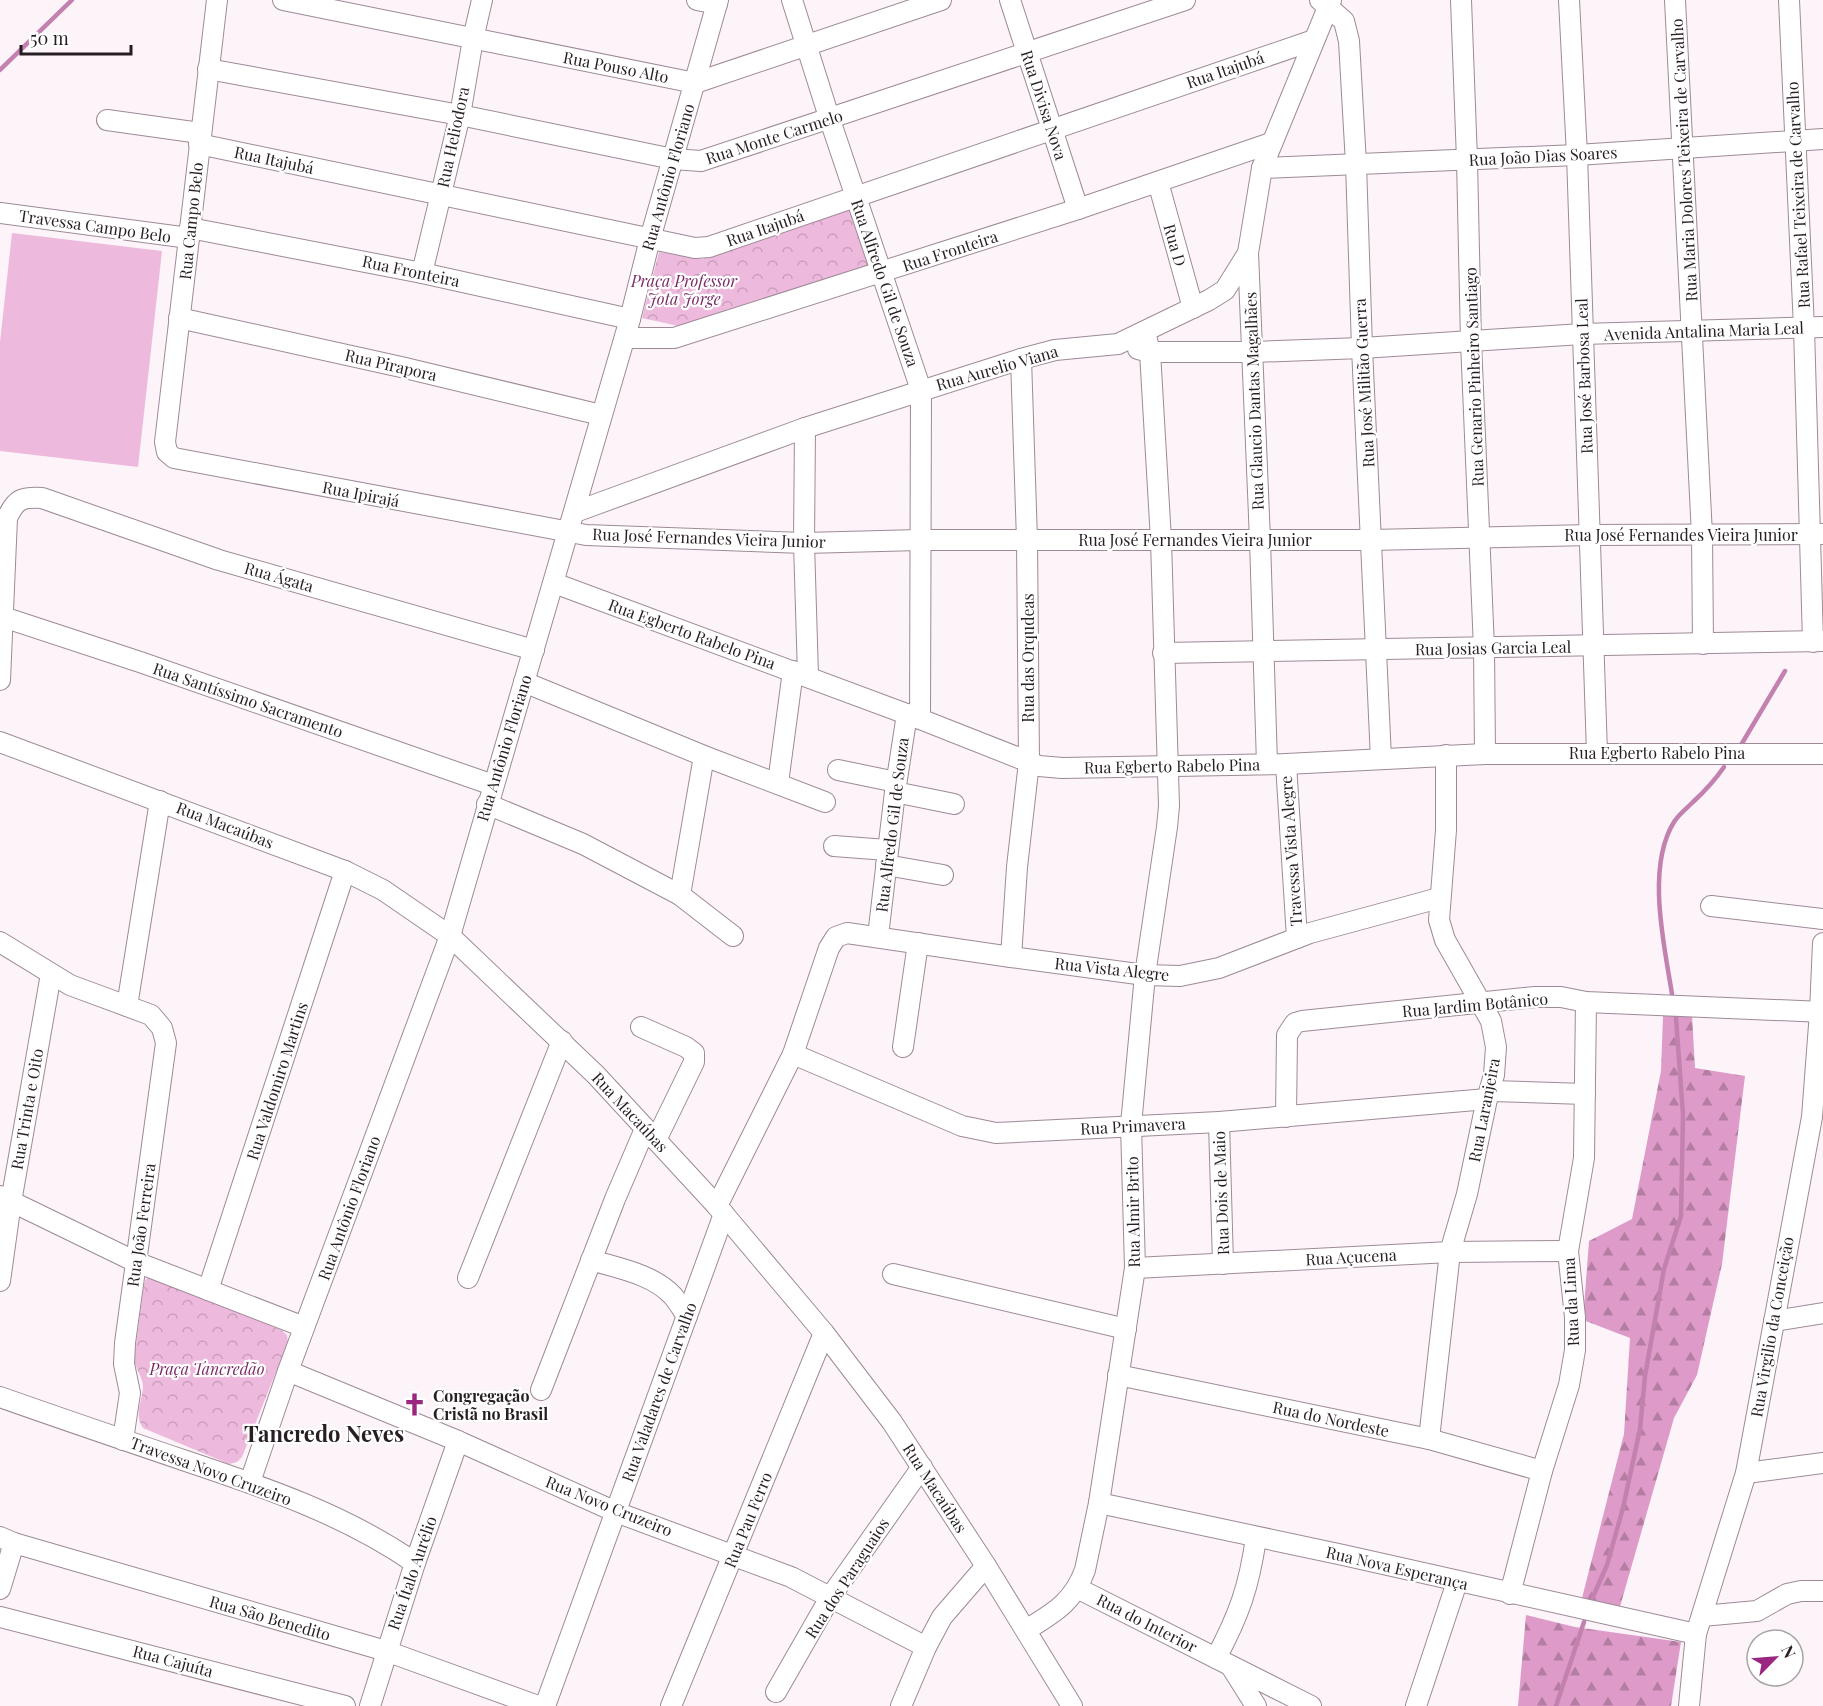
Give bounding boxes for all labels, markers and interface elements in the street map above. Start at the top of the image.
scale bar [21,18,130,56]
street label: Rua Maria Dolores Teixeira de Carvalho [1666,18,1701,302]
text: 50 m [30,26,69,50]
street label: Rua Pouso Alto [562,46,671,87]
street label: Rua Itajubá [1183,46,1267,93]
street label: Rua Divisa Nova [1017,47,1072,163]
street label: Rua Rafael Teixeira de Carvalho [1781,81,1814,309]
street label: Rua Heliodora [432,85,473,189]
street label: Rua Antônio Floriano [636,101,699,253]
street label: Rua Monte Carmelo [703,104,845,169]
street label: Rua Itajubá [232,141,316,178]
street label: Rua João Dias Soares [1468,141,1618,170]
street label: Rua Campo Belo [174,161,207,281]
street label: Rua Alfredo Gil de Souza [847,196,924,369]
street label: Travessa Campo Belo [18,204,173,247]
street label: Rua Itajubá [723,204,807,251]
street label: Rua D [1159,221,1192,268]
street label: Rua Fronteira [899,225,1000,276]
street label: Rua Fronteira [360,250,462,291]
street label: Rua Genario Pinheiro Santiago [1459,267,1488,487]
park label: Praça Professor Jota Jorge [630,270,738,309]
street label: Rua Glaucio Dantas Magalhães [1239,291,1268,511]
street label: Rua José Barbosa Leal [1570,297,1597,454]
street label: Rua José Militão Guerra [1349,298,1378,468]
street label: Avenida Antalina Maria Leal [1603,317,1805,345]
street label: Rua Aurelio Viana [933,340,1060,395]
street label: Rua Pirapora [343,344,439,385]
street label: Rua Ipirajá [321,476,401,511]
street label: Rua José Fernandes Vieira Junior [592,523,826,552]
street label: Rua José Fernandes Vieira Junior [1564,524,1798,545]
street label: Rua José Fernandes Vieira Junior [1078,529,1312,550]
street label: Rua Ágata [242,557,316,596]
street label: Rua Egberto Rabelo Pina [606,593,779,674]
street label: Rua das Orqudeas [1017,593,1038,723]
street label: Rua Josias Garcia Leal [1415,636,1572,659]
street label: Rua Santíssimo Sacramento [150,657,346,742]
street label: Rua Antônio Floriano [471,672,536,824]
street label: Rua Alfredo Gil de Souza [870,736,913,914]
street label: Rua Egberto Rabelo Pina [1569,742,1745,763]
street label: Rua Egberto Rabelo Pina [1084,753,1260,778]
street label: Travessa Vista Alegre [1275,775,1306,927]
street label: Rua Macaúbas [174,796,277,853]
street label: Rua Vista Alegre [1054,952,1170,985]
street label: Rua Jardim Botânico [1401,988,1549,1021]
street label: Rua Valdomiro Martins [241,999,312,1163]
street label: Rua Trinta e Oito [6,1046,48,1171]
street label: Rua Laranjeira [1463,1056,1504,1164]
street label: Rua Macaúbas [588,1067,673,1156]
street label: Rua Primavera [1080,1112,1186,1139]
street label: Rua Dois de Maio [1208,1130,1233,1255]
street label: Rua Antônio Floriano [313,1133,385,1283]
street label: Rua Almir Brito [1121,1156,1144,1268]
street label: Rua João Ferreira [121,1162,160,1288]
street label: Rua Virgilio da Conceição [1745,1235,1798,1419]
street label: Rua Açucena [1305,1244,1397,1269]
street label: Rua da Lima [1558,1257,1583,1347]
street label: Rua Valadares de Carvalho [616,1299,701,1485]
park label: Praça Tancredão [148,1358,265,1379]
place label: Congregação Cristã no Brasil [433,1385,548,1424]
church icon: Congregação Cristã no Brasil [402,1392,428,1418]
street label: Rua do Nordeste [1271,1396,1391,1441]
district label: Tancredo Neves [244,1418,404,1448]
street label: Travessa Novo Cruzeiro [128,1432,295,1510]
street label: Rua Macaúbas [899,1439,972,1536]
street label: Rua Pau Ferro [719,1469,776,1571]
street label: Rua Novo Cruzeiro [543,1471,676,1541]
street label: Rua Ítalo Aurélio [382,1513,441,1632]
street label: Rua dos Paraguaios [800,1514,893,1642]
street label: Rua Nova Esperança [1324,1541,1470,1594]
street label: Rua do Interior [1093,1588,1201,1657]
street label: Rua São Benedito [207,1590,333,1645]
north arrow [1745,1628,1805,1688]
street label: Rua Cajuíta [131,1640,216,1681]
text: N [1777,1642,1801,1662]

